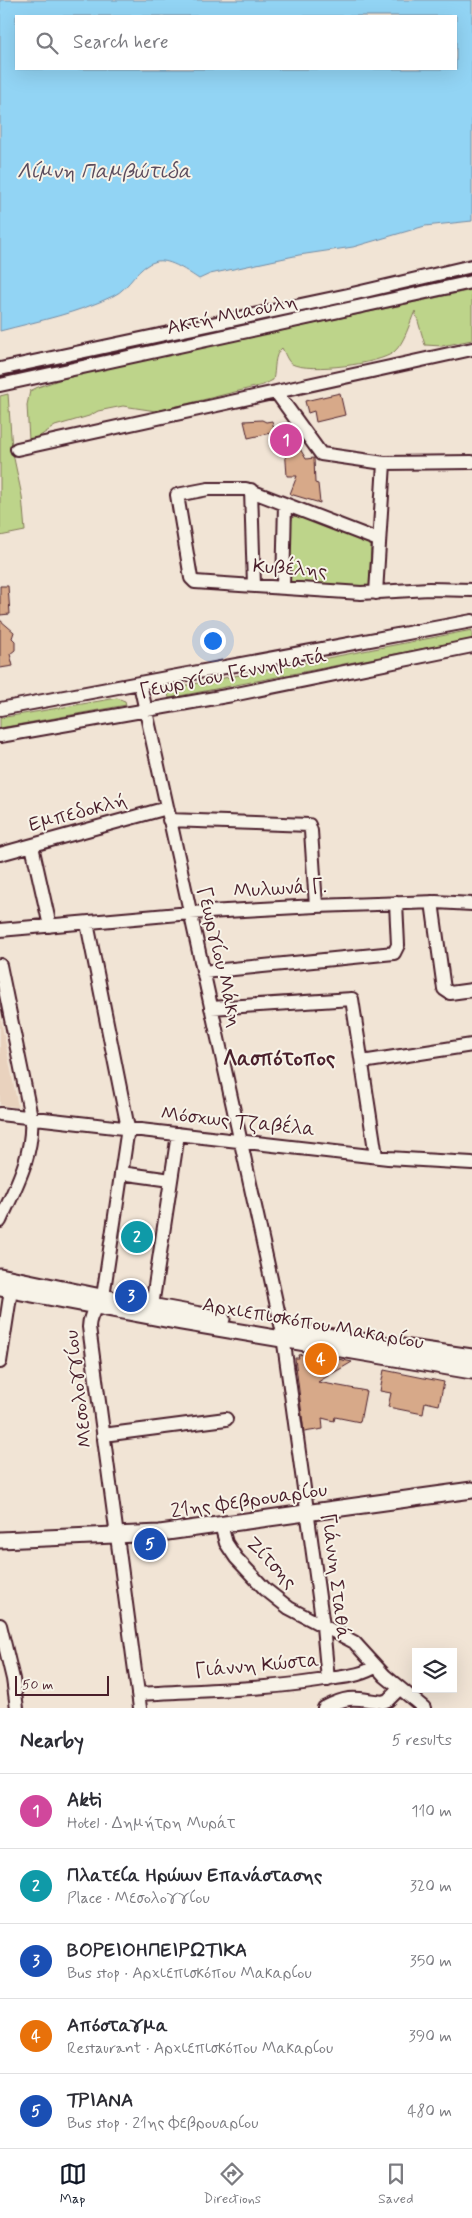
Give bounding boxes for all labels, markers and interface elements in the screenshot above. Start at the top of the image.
search box [15,15,457,70]
icon: search [33,29,61,57]
text: Search here [73,30,169,55]
water label: Λίμνη Παμβώτιδα [17,158,191,186]
street label: Ακτή Μιαούλη [164,288,300,342]
pin: 1 [270,421,302,459]
street label: Κυβέλης [252,553,328,585]
your location [200,628,226,654]
street label: Γεωργίου Γεννηματά [137,643,329,705]
street label: Εμπεδοκλή [26,787,130,839]
street label: Μυλωνά Γ. [232,873,328,905]
street label: Γεωργίου Μάκη [190,884,248,1030]
district label: Λασπότοπος [223,1045,335,1073]
street label: Μόσχως Τζαβέλα [159,1100,317,1144]
pin: 2 [121,1218,153,1256]
pin: 3 [115,1277,147,1315]
street label: Αρχιεπισκόπου Μακαρίου [200,1291,426,1357]
street label: Μεσολογγίου [58,1328,100,1450]
pin: 4 [305,1340,337,1378]
street label: 21ης Φεβρουαρίου [169,1477,329,1525]
street label: Γιάννη Σταθά [314,1512,356,1641]
pin: 5 [134,1525,166,1563]
street label: Ζίτσης [239,1531,303,1595]
street label: Γιάννη Κώστα [194,1647,321,1685]
map controls [412,1648,457,1693]
button: layers [412,1648,457,1693]
scale bar [15,1673,109,1696]
text: 50 m [22,1676,53,1694]
text: Nearby [20,1727,84,1755]
text: 5 results [392,1730,452,1751]
text: Akti [67,1788,101,1813]
text: 1 [32,1801,40,1822]
text: 110 m [411,1801,452,1822]
text: Hotel · Δημήτρη Μυράτ [67,1813,235,1834]
text: Πλατεία Ηρώων Επανάστασης [67,1863,322,1888]
text: 2 [32,1876,40,1897]
text: 320 m [410,1876,452,1897]
text: Place · Μεσολογγίου [67,1888,210,1909]
text: ΒΟΡΕΙΟΗΠΕΙΡΩΤΙΚΑ [67,1938,247,1963]
text: 3 [32,1951,40,1972]
text: 350 m [410,1951,452,1972]
text: Bus stop · Αρχιεπισκόπου Μακαρίου [67,1963,312,1984]
text: Απόσταγμα [67,2013,168,2038]
text: 4 [31,2026,41,2047]
text: 390 m [409,2026,452,2047]
text: Restaurant · Αρχιεπισκόπου Μακαρίου [67,2038,333,2059]
text: ΤΡΙΑΝΑ [67,2088,133,2113]
text: 5 [31,2101,41,2122]
text: 480 m [407,2101,452,2122]
text: Bus stop · 21ης Φεβρουαρίου [67,2113,258,2134]
tab: Map [59,2160,87,2208]
tab: Directions [204,2160,261,2208]
tab: Saved [378,2160,413,2208]

